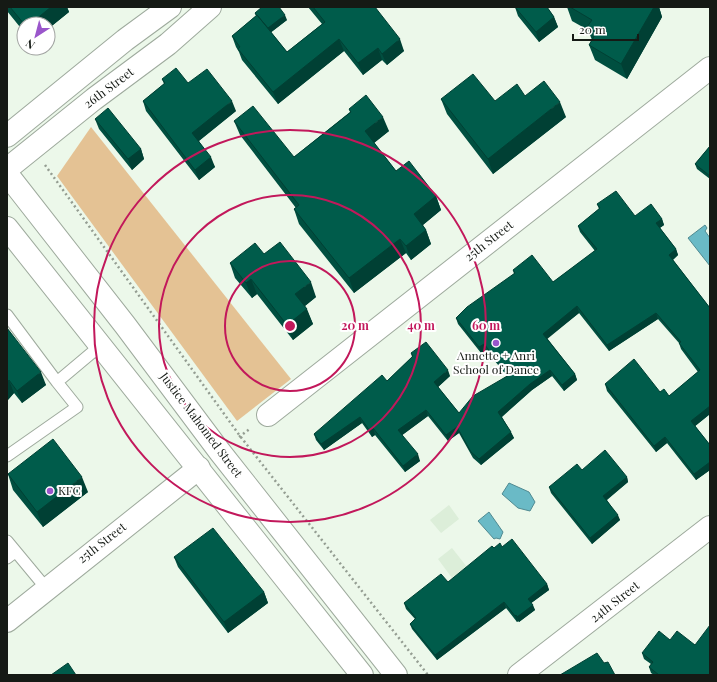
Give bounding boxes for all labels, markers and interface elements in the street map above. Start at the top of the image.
north arrow [16,16,56,56]
scale bar [573,16,638,42]
text: 20 m [579,21,606,37]
text: N [22,36,37,53]
street label: 26th Street [80,63,137,111]
street label: 25th Street [461,216,516,264]
text: 20 m [341,317,369,333]
text: 40 m [407,317,435,333]
text: 60 m [472,317,500,333]
centre of rings [283,319,297,333]
marker: Annette + Anri School of Dance [491,338,501,348]
place label: Annette + Anri School of Dance [453,347,539,377]
street label: Justice Mahomed Street [156,368,247,481]
place label: KFC [58,482,81,498]
marker: KFC [45,486,55,496]
street label: 25th Street [74,518,129,566]
street label: 24th Street [587,577,643,625]

